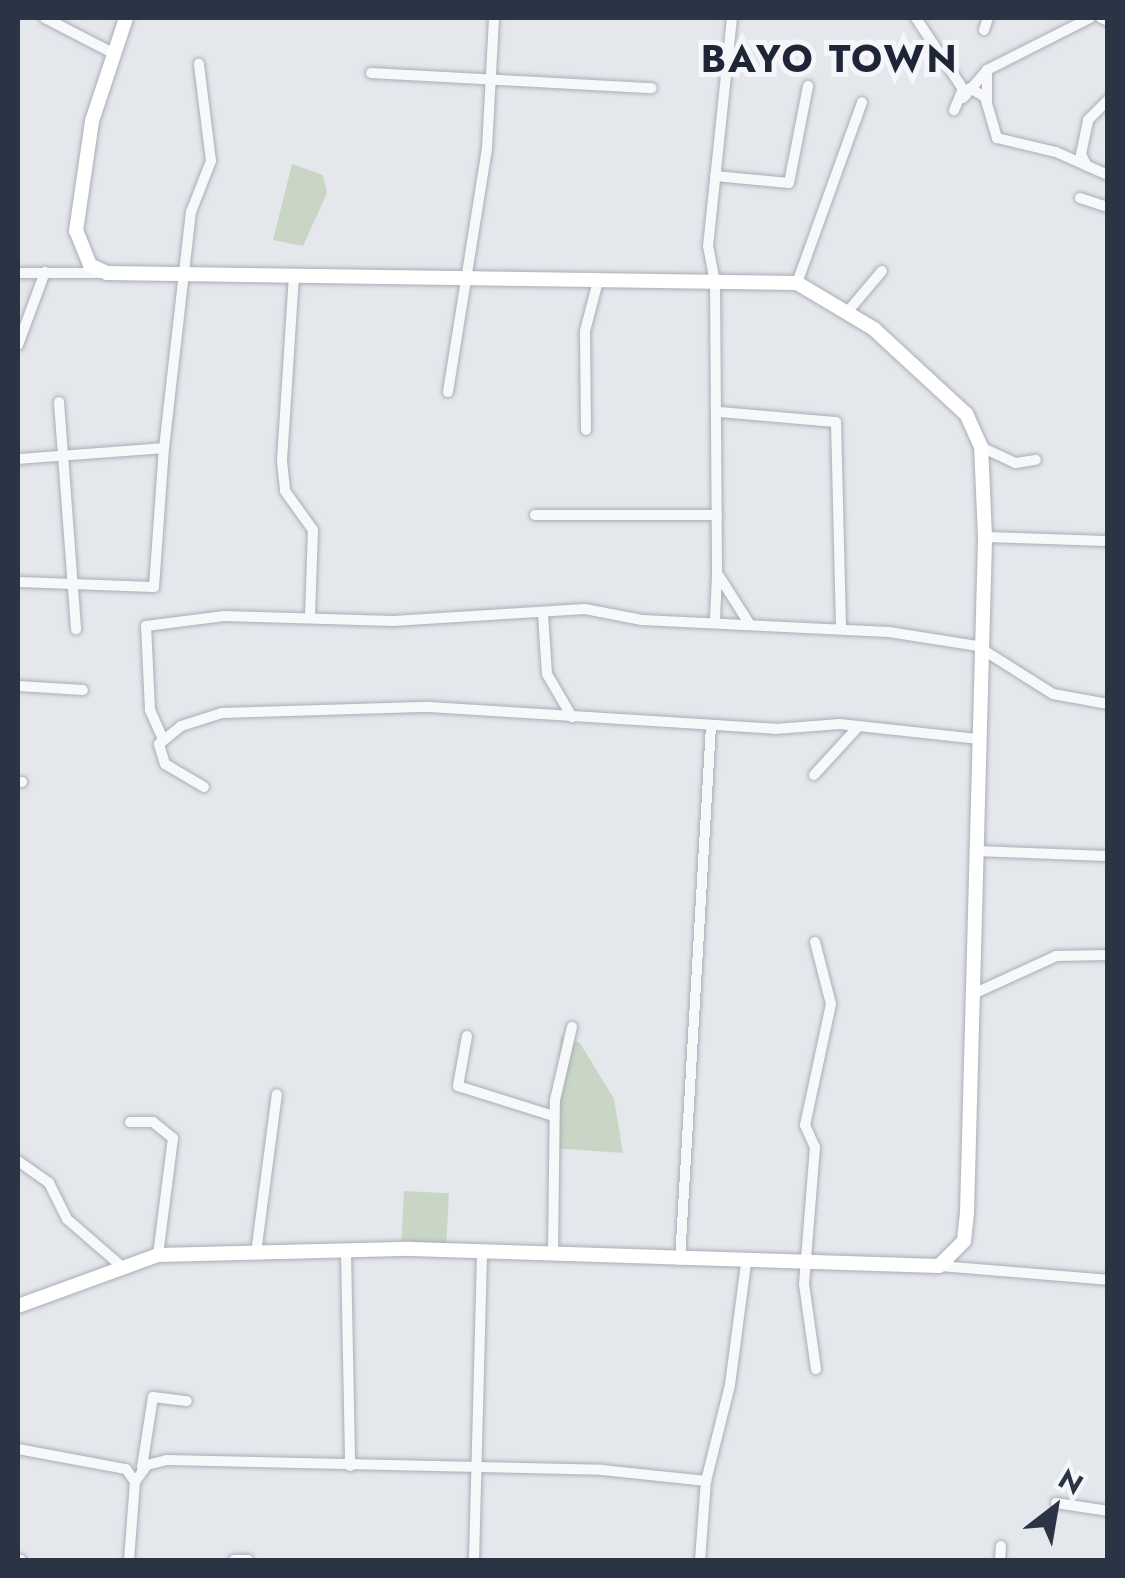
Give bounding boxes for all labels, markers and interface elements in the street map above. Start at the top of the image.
district label: BAYO TOWN [701,36,959,82]
north arrow [1005,1458,1105,1558]
text: N [1051,1459,1091,1505]

